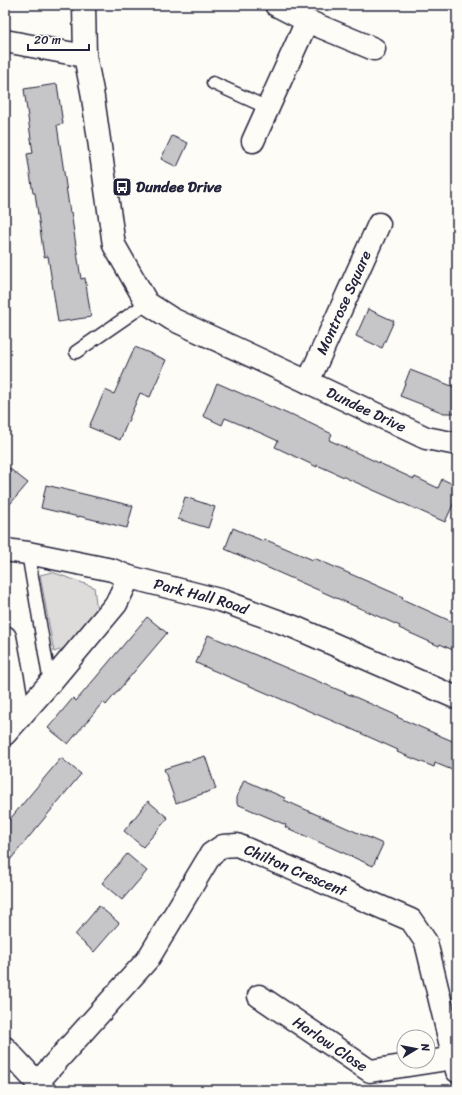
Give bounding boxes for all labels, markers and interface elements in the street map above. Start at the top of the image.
scale bar [28,26,89,52]
text: 20 m [34,29,61,51]
place label: Dundee Drive [136,174,222,200]
bus stop icon: Dundee Drive [111,176,133,198]
street label: Montrose Square [309,246,378,359]
street label: Dundee Drive [322,379,411,440]
street label: Park Hall Road [151,571,253,623]
street label: Chilton Crescent [240,837,352,904]
street label: Harlow Close [287,1009,373,1079]
north arrow [396,1029,436,1069]
text: N [415,1041,435,1053]

